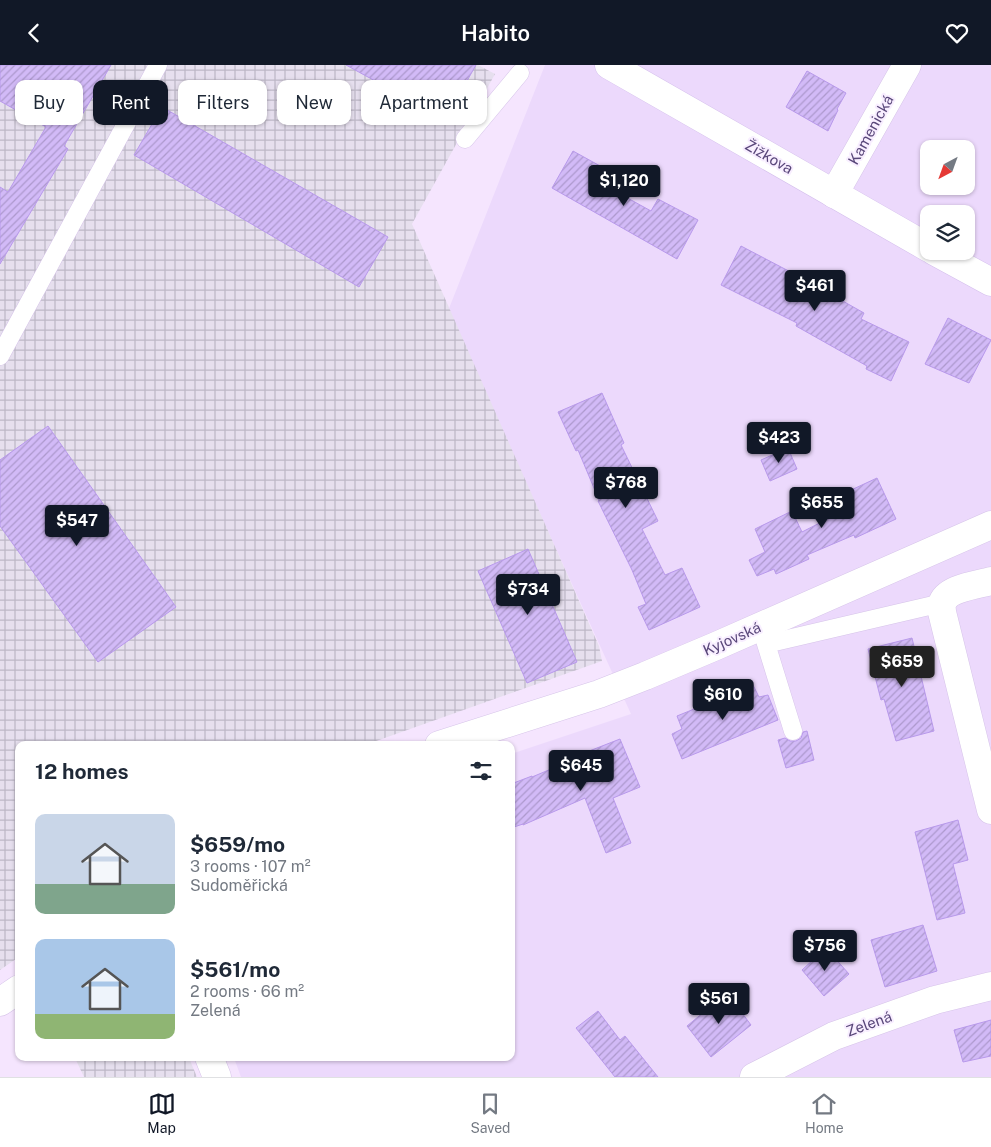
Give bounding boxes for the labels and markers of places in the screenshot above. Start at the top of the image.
pin: $1,120 [583,165,665,207]
pin: $461 [785,269,845,312]
pin: $423 [749,421,809,464]
pin: $768 [596,467,656,509]
pin: $655 [792,487,852,529]
pin: $547 [47,505,107,547]
pin: $734 [498,573,558,616]
pin: $659 [872,645,932,688]
pin: $610 [693,679,753,721]
pin: $645 [551,749,611,792]
pin: $756 [795,929,855,972]
pin: $561 [689,983,749,1025]

